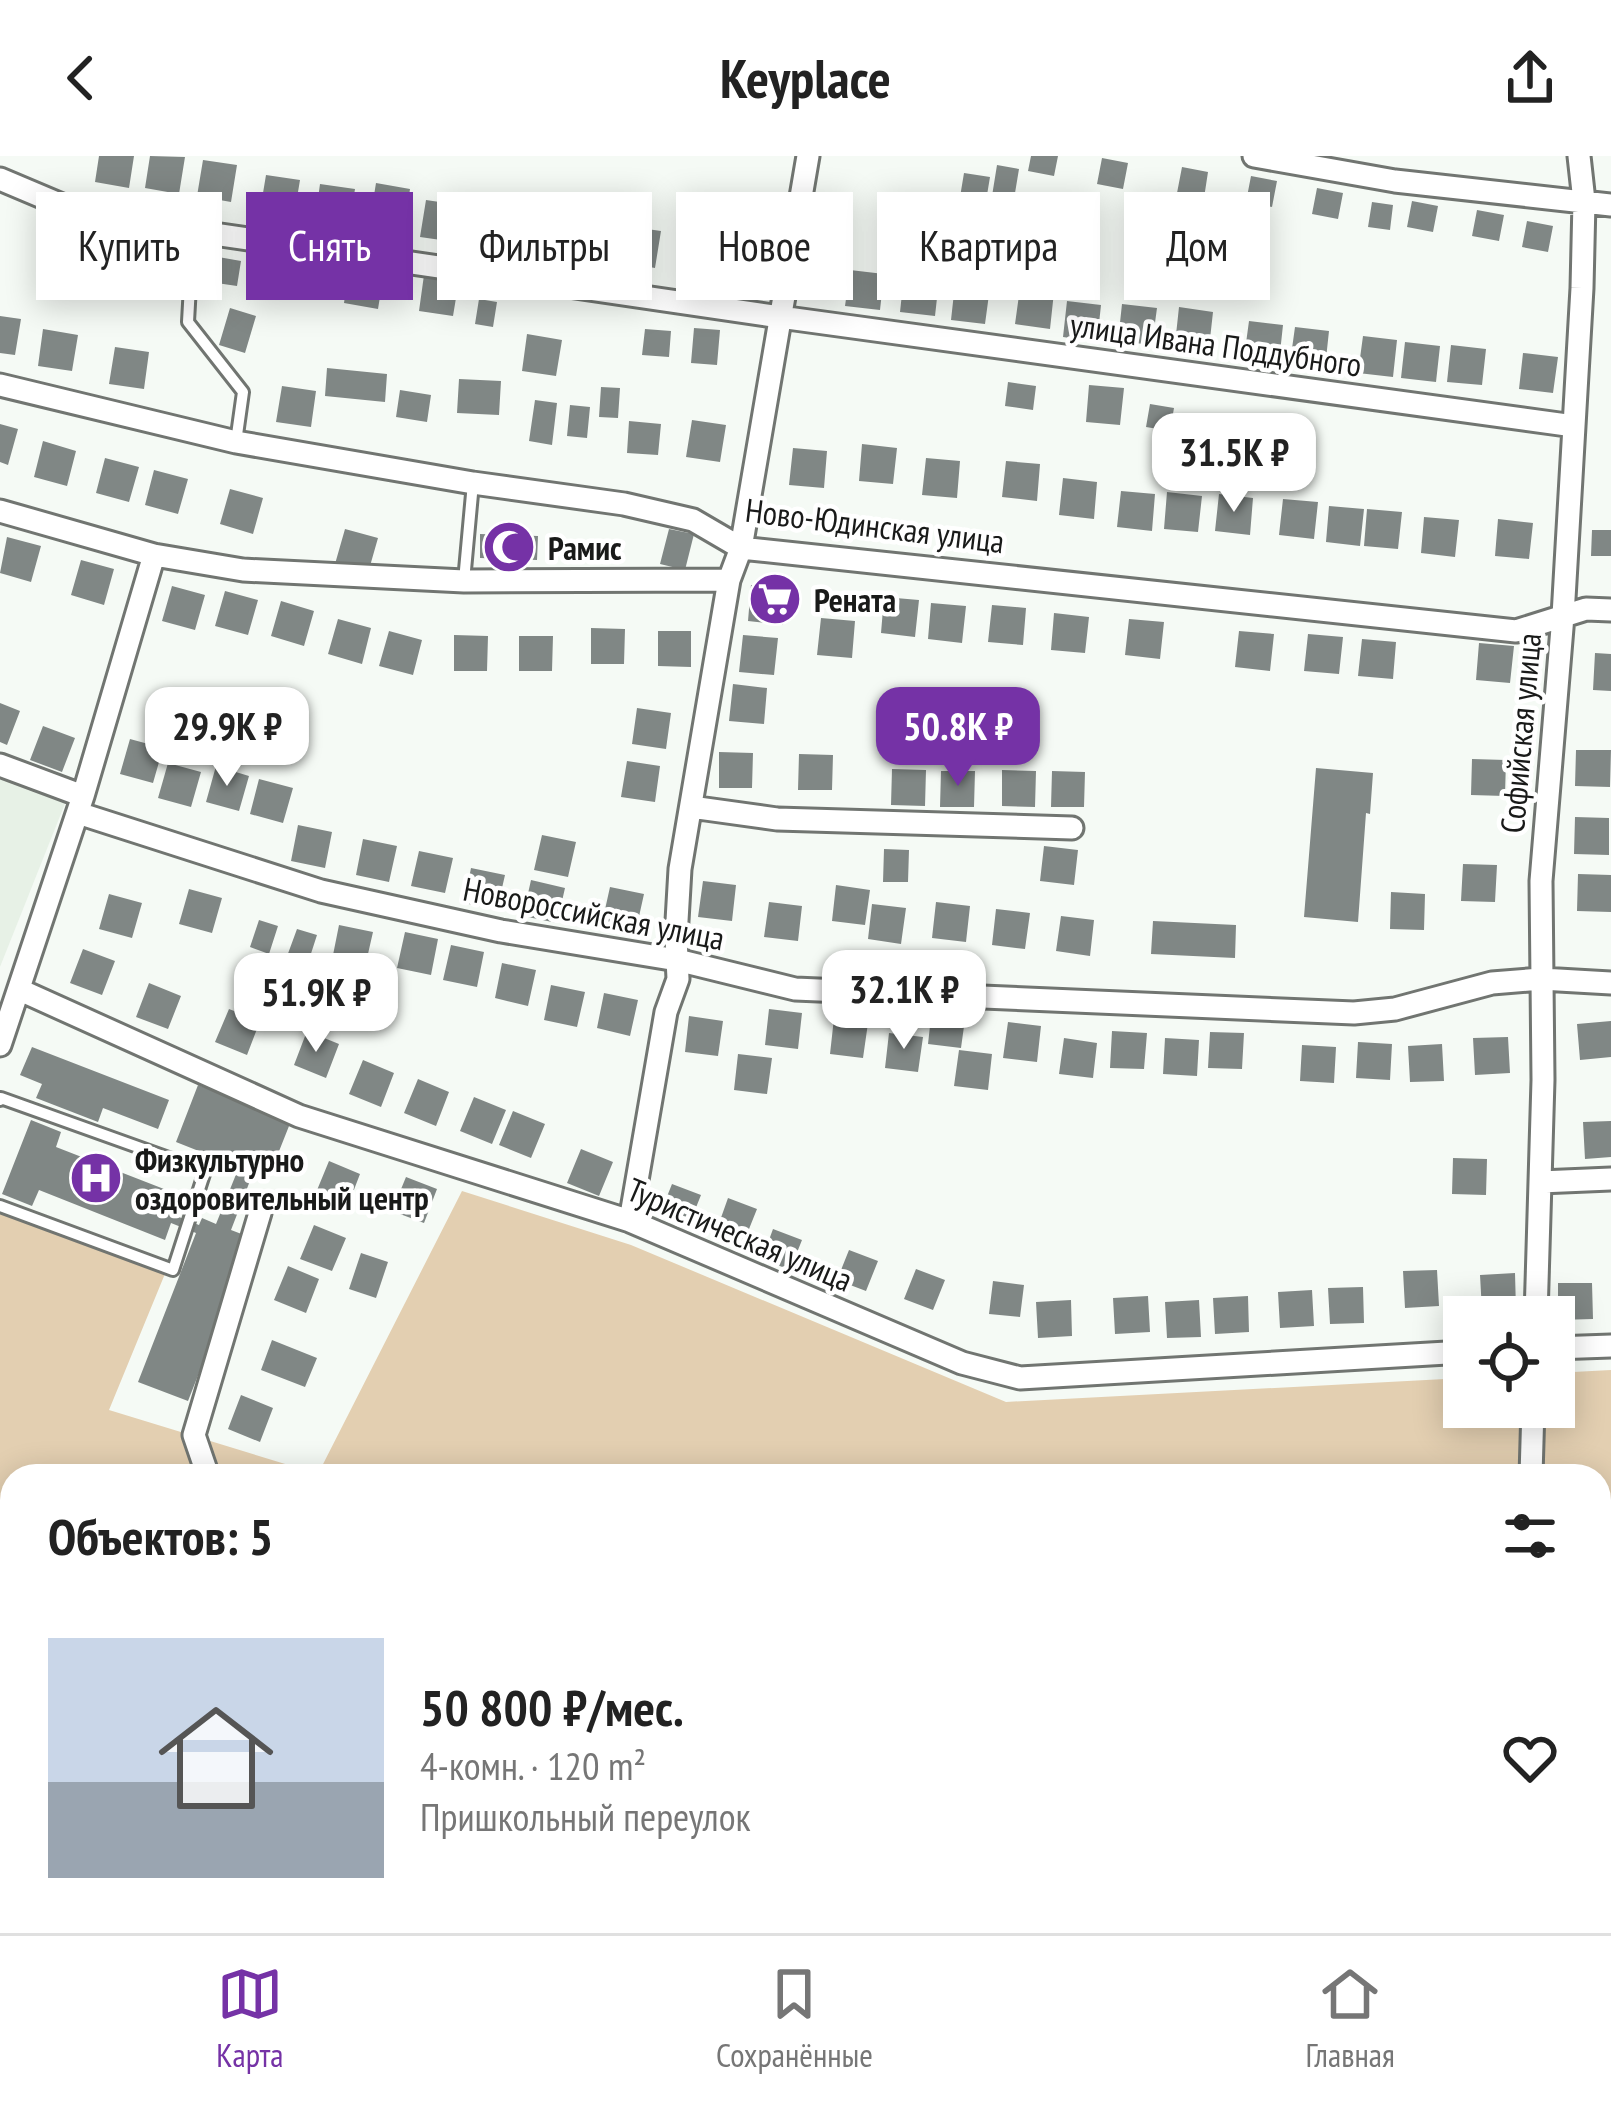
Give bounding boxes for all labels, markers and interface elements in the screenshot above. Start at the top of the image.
text: Keyplace [720,43,891,113]
icon: back [48,45,114,111]
icon: share [1497,45,1563,111]
chip: Купить [36,192,222,300]
chip: Снять [246,192,413,300]
chip: Фильтры [437,192,652,300]
chip: Новое [676,192,853,300]
chip: Квартира [877,192,1100,300]
chip: Дом [1124,192,1270,300]
street label: улица Ивана Поддубного [1068,302,1364,386]
pin: 31.5K ₽ [1123,413,1345,515]
text: 31.5K ₽ [1179,426,1289,477]
street label: Ново-Юдинская улица [743,488,1007,562]
mosque icon: Рамис [481,519,537,575]
place label: Рамис [548,526,622,569]
supermarket icon: Рената [747,571,803,627]
place label: Рената [814,578,896,621]
street label: Софийская улица [1490,631,1550,835]
pin: 29.9K ₽ [116,687,338,789]
pin: 50.8K ₽ [847,687,1069,789]
text: 29.9K ₽ [172,700,282,751]
text: 50.8K ₽ [903,700,1013,751]
street label: Новороссийская улица [460,867,728,959]
pin: 32.1K ₽ [793,950,1015,1052]
pin: 51.9K ₽ [205,953,427,1055]
text: 32.1K ₽ [849,963,959,1014]
text: 51.9K ₽ [261,966,371,1017]
place label: Физкультурно оздоровительный центр [135,1138,429,1219]
hospital icon: Физкультурно оздоровительный центр [68,1150,124,1206]
street label: Туристическая улица [621,1167,859,1301]
map controls [1443,1296,1575,1428]
button: locate [1443,1296,1575,1428]
text: Объектов: 5 [48,1503,273,1569]
icon: filters [1497,1503,1563,1569]
text: 50 800 ₽/мес. [420,1674,684,1740]
icon: home [144,1686,288,1830]
icon: heart [1497,1725,1563,1791]
text: 4-комн. · 120 m² [420,1740,646,1791]
text: Пришкольный переулок [420,1791,751,1842]
tab: Карта [216,1961,283,2076]
tab: Сохранённые [716,1961,873,2076]
tab: Главная [1306,1961,1395,2076]

